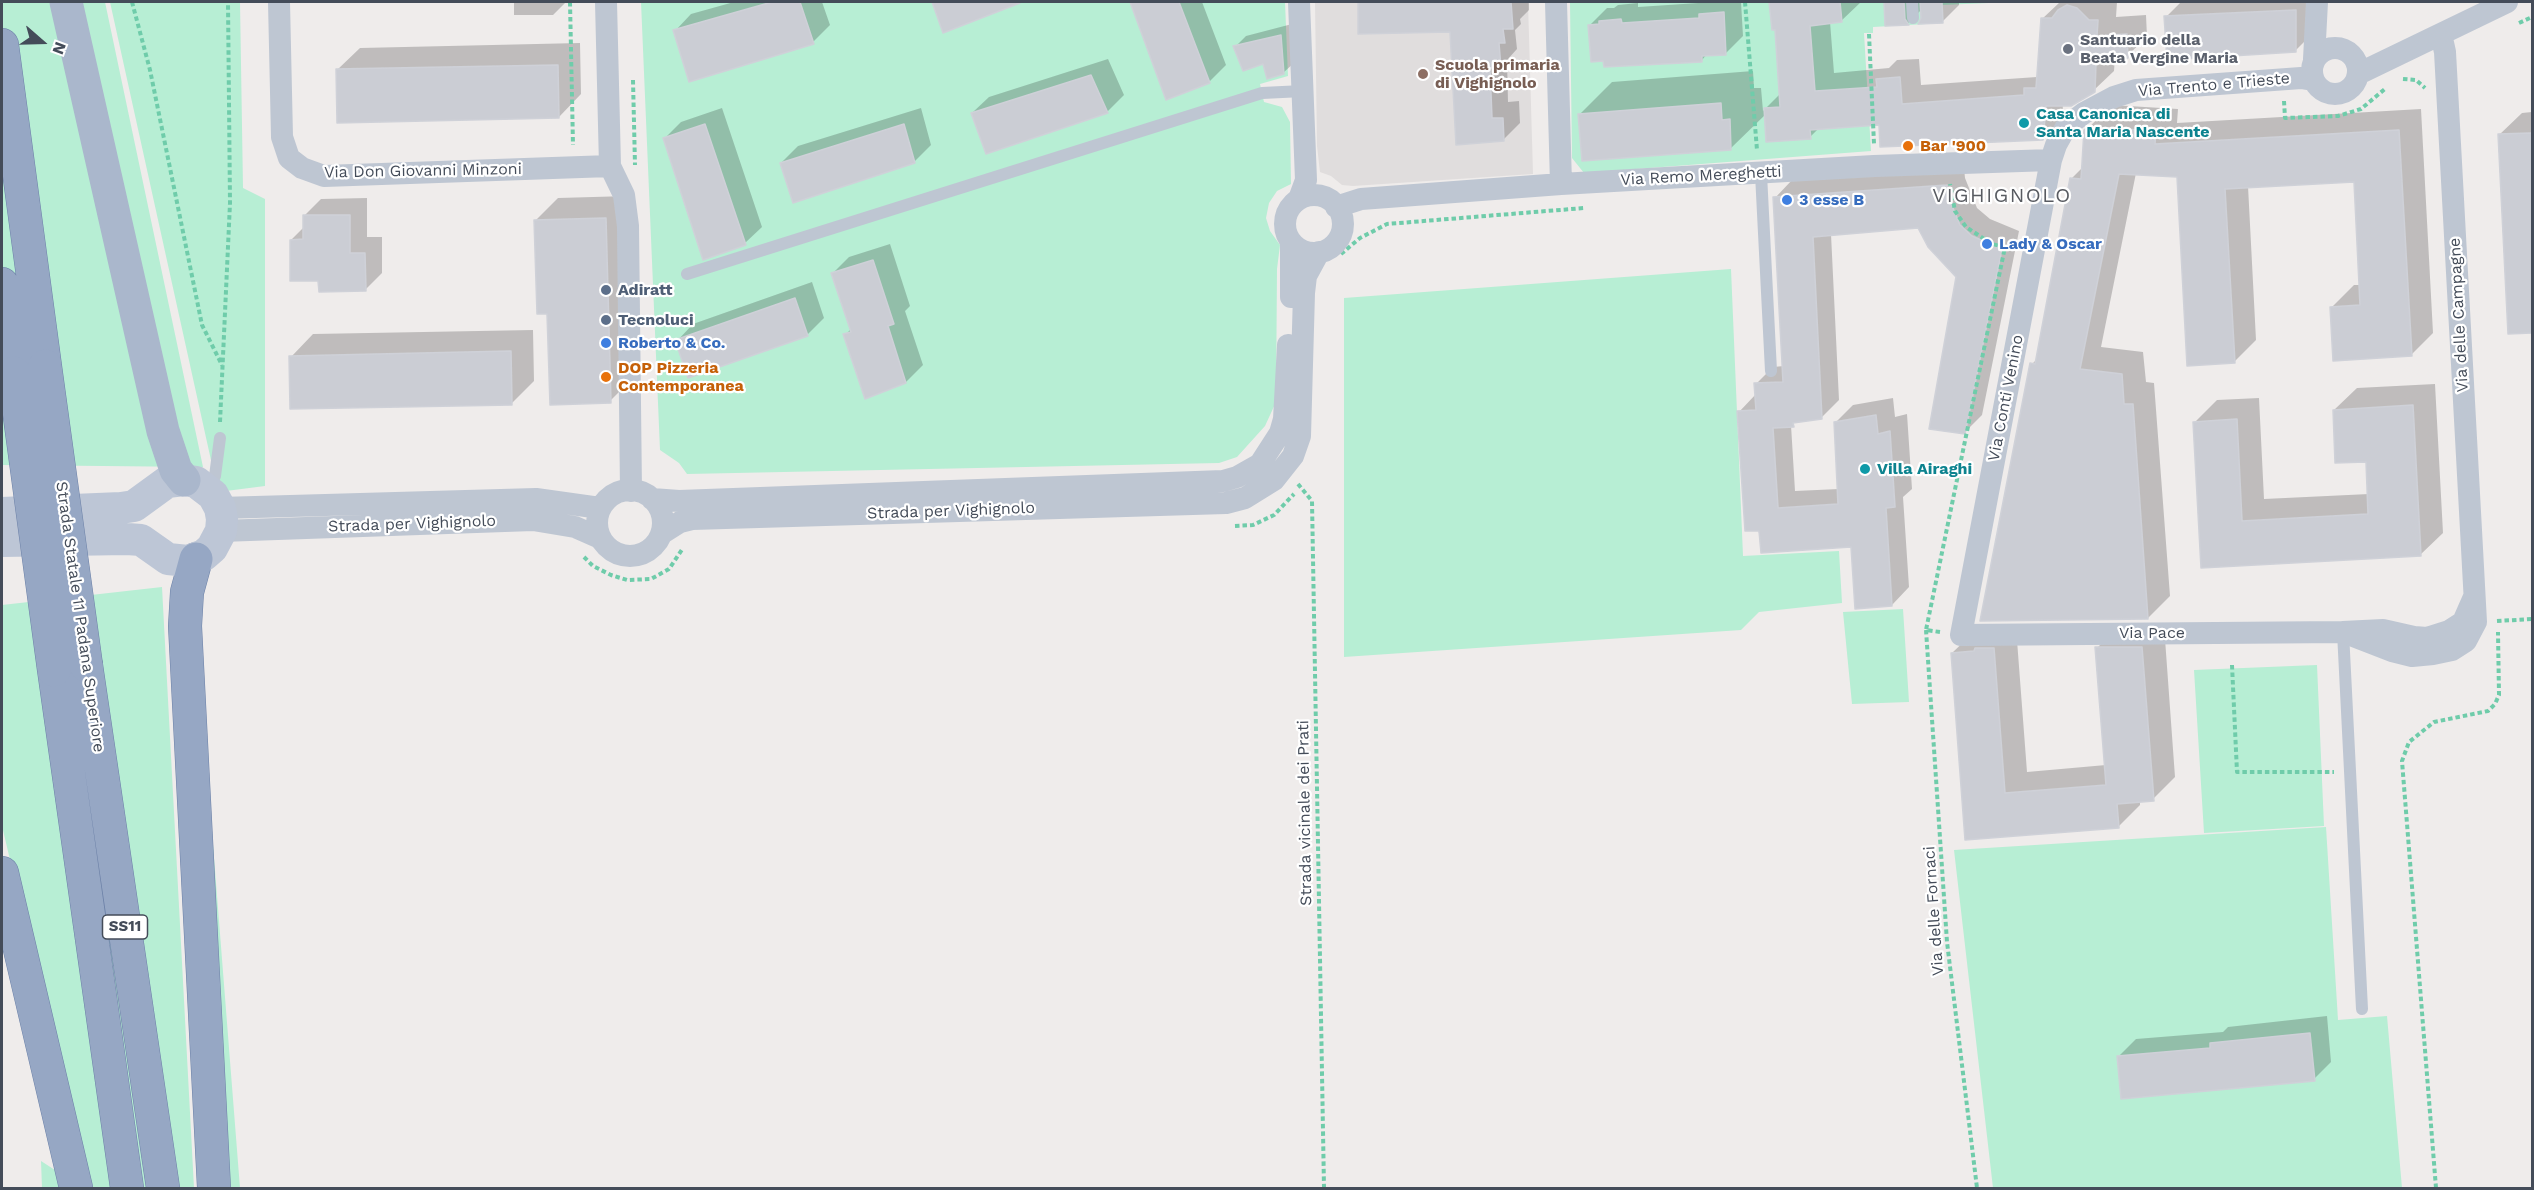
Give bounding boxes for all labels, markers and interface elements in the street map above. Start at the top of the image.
north arrow [12,12,72,72]
place label: Santuario della Beata Vergine Maria [2080,30,2238,68]
text: N [48,39,70,57]
marker: Santuario della Beata Vergine Maria [2061,42,2075,56]
place label: Scuola primaria di Vighignolo [1435,55,1560,93]
marker: Scuola primaria di Vighignolo [1416,67,1430,81]
street label: Via Trento e Trieste [2137,69,2291,101]
place label: Casa Canonica di Santa Maria Nascente [2036,104,2210,142]
marker: Casa Canonica di Santa Maria Nascente [2017,116,2031,130]
place label: Bar '900 [1920,136,1986,156]
marker: Bar '900 [1901,139,1915,153]
street label: Via Don Giovanni Minzoni [324,160,522,182]
street label: Via Remo Mereghetti [1620,162,1782,190]
district label: VIGHIGNOLO [1932,184,2072,208]
place label: 3 esse B [1799,190,1864,210]
marker: 3 esse B [1780,193,1794,207]
place label: Lady & Oscar [1999,234,2102,254]
marker: Lady & Oscar [1980,237,1994,251]
street label: Via delle Campagne [2445,237,2473,393]
place label: Adiratt [618,280,672,300]
marker: Adiratt [599,283,613,297]
place label: Tecnoluci [618,310,694,330]
marker: Tecnoluci [599,313,613,327]
place label: Roberto & Co. [618,333,725,353]
street label: Via Conti Venino [1984,333,2028,463]
marker: Roberto & Co. [599,336,613,350]
place label: DOP Pizzeria Contemporanea [618,358,744,396]
marker: DOP Pizzeria Contemporanea [599,370,613,384]
place label: Villa Airaghi [1877,459,1972,479]
marker: Villa Airaghi [1858,462,1872,476]
street label: Strada Statale 11 Padana Superiore [51,480,109,754]
street label: Strada per Vighignolo [867,498,1035,524]
street label: Strada per Vighignolo [328,511,496,537]
street label: Via Pace [2119,623,2185,643]
street label: Strada vicinale dei Prati [1294,720,1316,906]
street label: Via delle Fornaci [1920,845,1948,977]
road number: SS11 [102,915,148,939]

